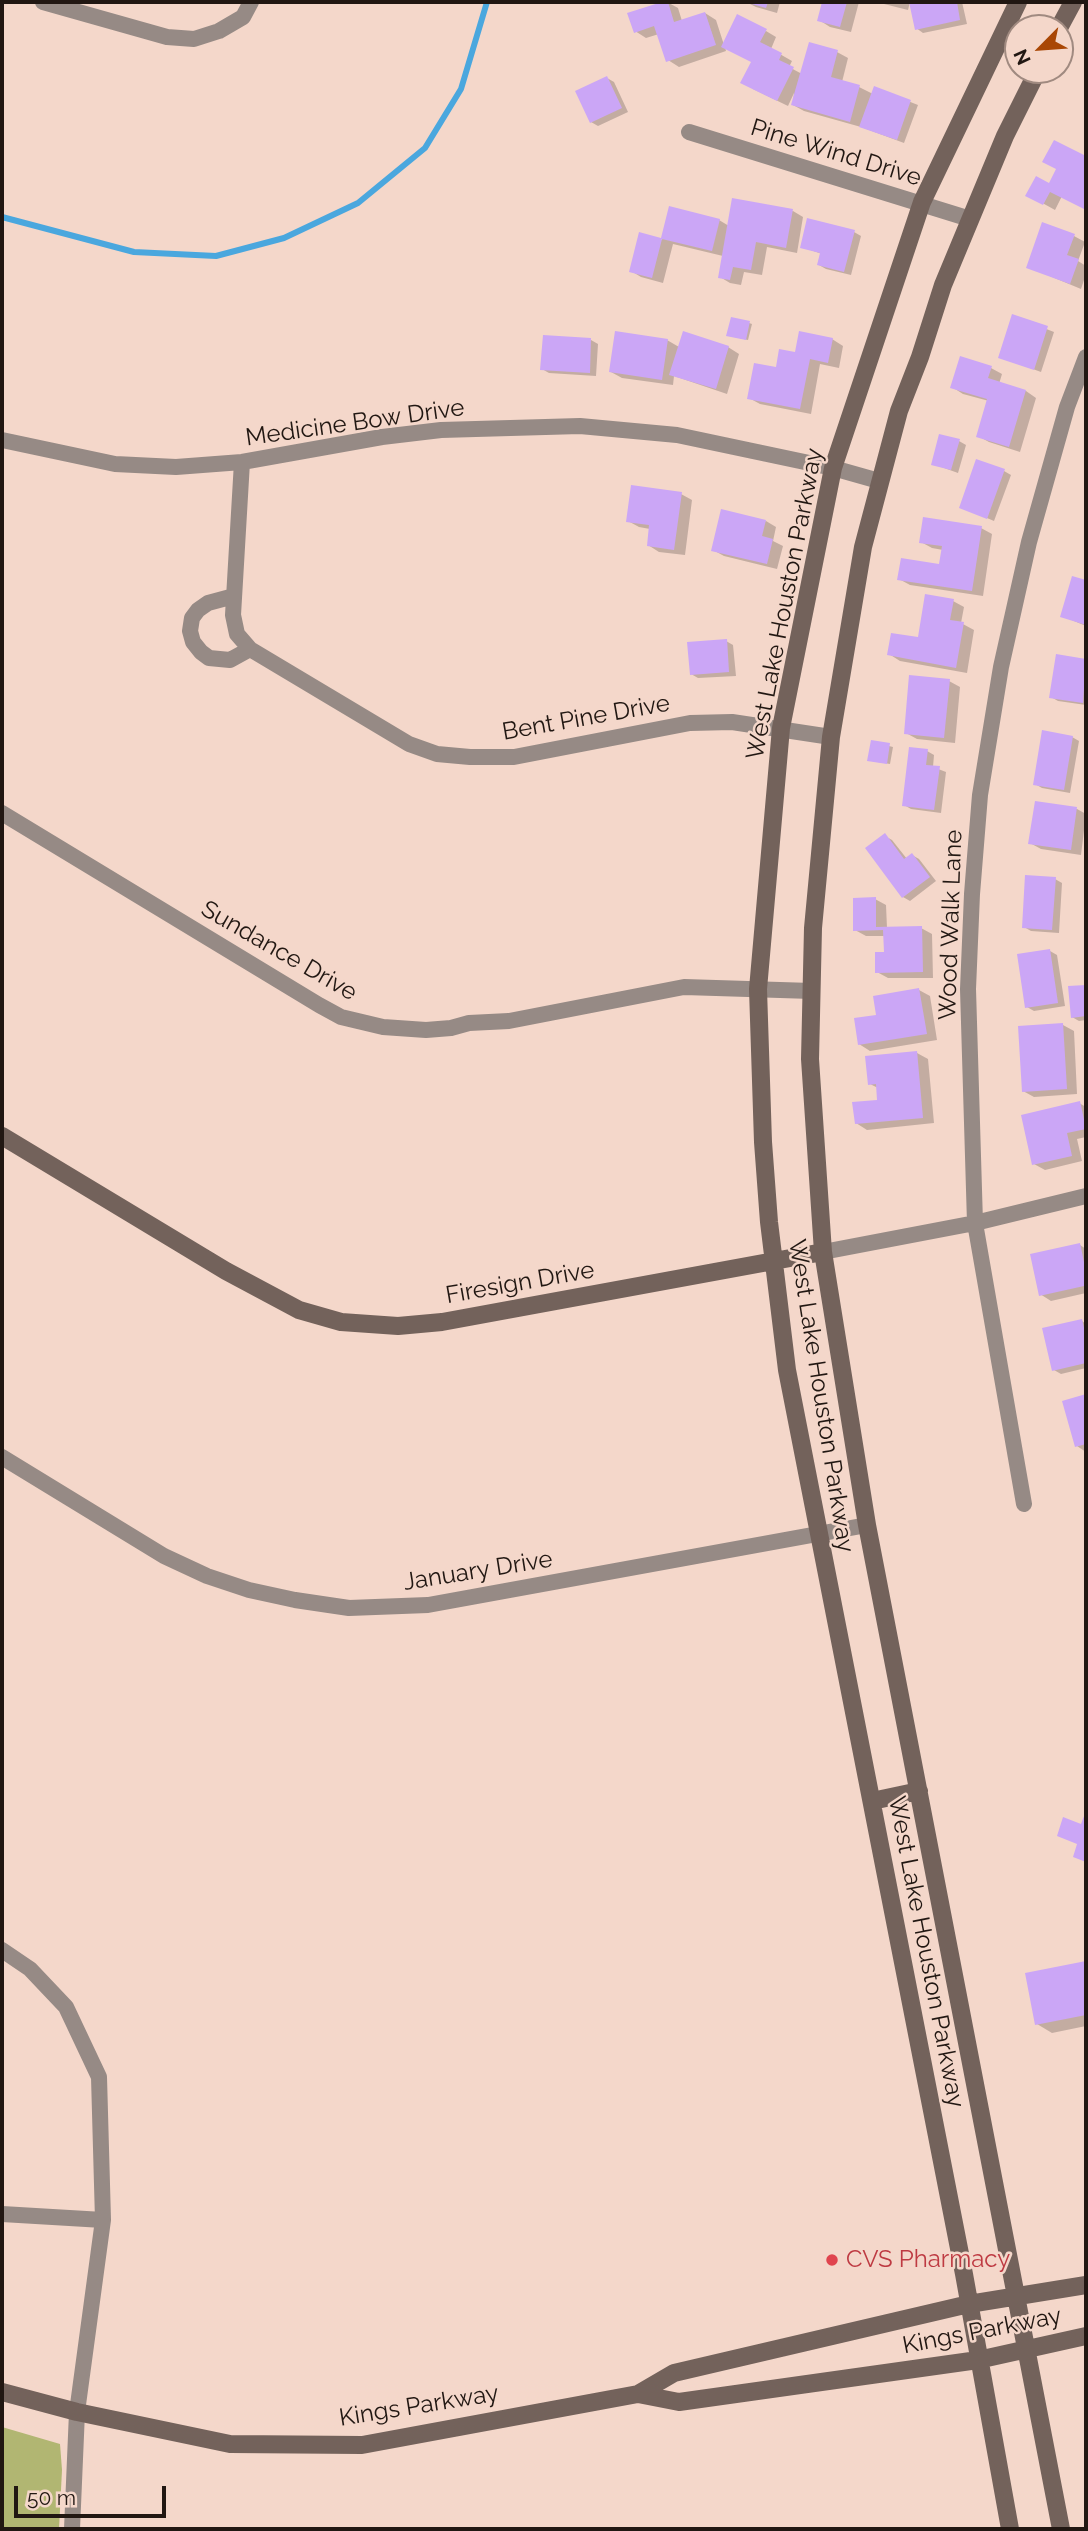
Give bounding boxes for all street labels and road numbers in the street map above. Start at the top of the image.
street label: Pine Wind Drive [747,113,925,193]
street label: Medicine Bow Drive [244,393,466,453]
street label: West Lake Houston Parkway [741,446,829,762]
street label: Bent Pine Drive [500,689,672,747]
street label: Wood Walk Lane [933,829,969,1021]
street label: Sundance Drive [196,895,362,1007]
street label: West Lake Houston Parkway [782,1237,860,1555]
street label: Firesign Drive [443,1256,597,1310]
street label: January Drive [401,1545,555,1597]
street label: West Lake Houston Parkway [882,1794,970,2110]
street label: Kings Parkway [900,2301,1064,2361]
street label: Kings Parkway [337,2379,501,2433]

